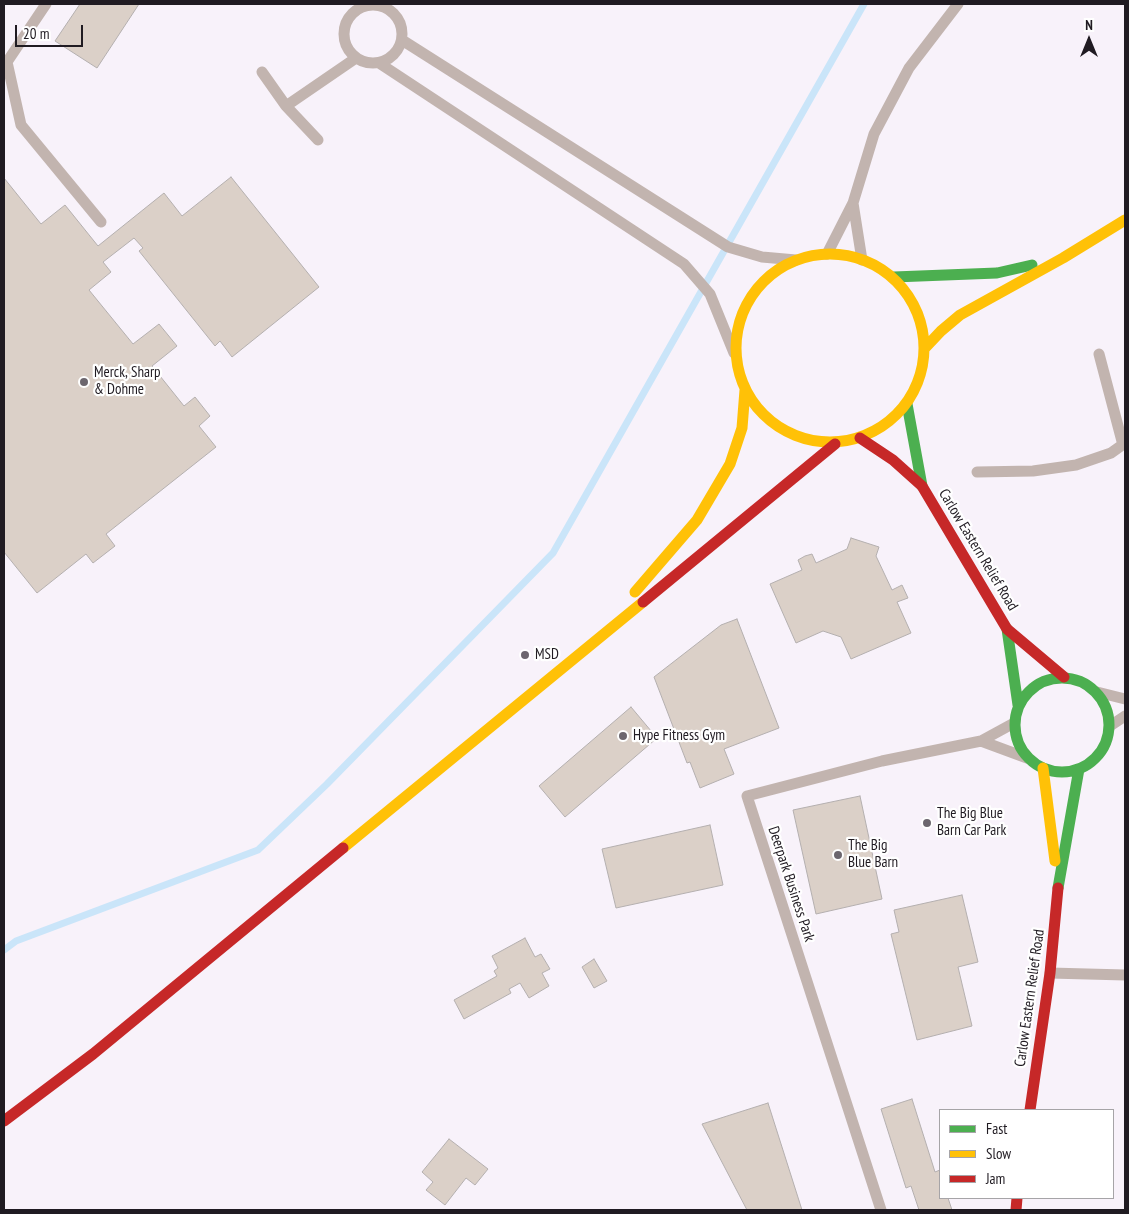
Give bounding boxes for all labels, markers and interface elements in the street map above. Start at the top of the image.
scale bar [18,15,85,47]
north arrow [1064,15,1114,65]
text: N [1085,16,1093,34]
text: 20 m [23,24,49,43]
place label: Merck, Sharp & Dohme [94,364,161,399]
marker: Merck, Sharp & Dohme [78,376,90,388]
street label: Carlow Eastern Relief Road [935,486,1021,614]
place label: MSD [535,646,559,664]
marker: MSD [519,649,531,661]
place label: Hype Fitness Gym [633,727,725,745]
marker: Hype Fitness Gym [617,730,629,742]
place label: The Big Blue Barn Car Park [937,805,1006,840]
marker: The Big Blue Barn Car Park [921,817,933,829]
street label: Deerpark Business Park [764,824,818,944]
place label: The Big Blue Barn [848,837,898,872]
marker: The Big Blue Barn [832,849,844,861]
street label: Carlow Eastern Relief Road [1011,928,1049,1068]
legend [939,1109,1114,1199]
text: Fast [986,1119,1007,1138]
text: Slow [986,1144,1011,1163]
text: Jam [986,1169,1005,1188]

